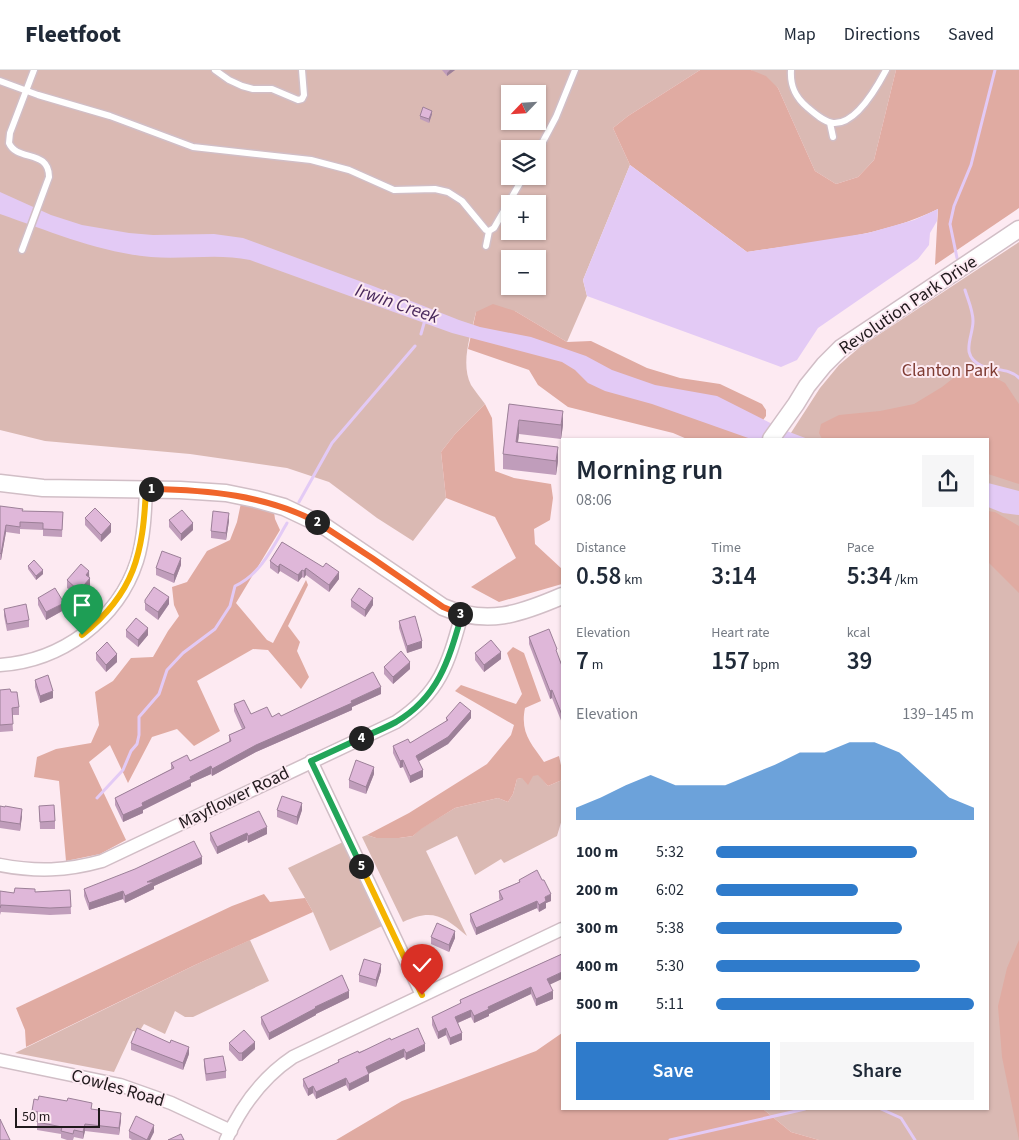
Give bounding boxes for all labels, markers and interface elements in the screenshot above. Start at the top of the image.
text: Fleetfoot [25,17,121,52]
text: Map [784,22,816,47]
text: Directions [844,22,920,47]
text: Saved [948,22,994,47]
north arrow [501,85,546,130]
map controls [501,85,546,295]
button: layers [501,140,546,185]
button: + [501,195,546,240]
street label: Revolution Park Drive [834,249,982,361]
button: − [501,250,546,295]
water label: Irwin Creek [351,277,443,331]
park label: Clanton Park [902,358,998,383]
text: Morning run [576,450,723,490]
button: share [922,455,974,507]
pin: 1 [138,476,164,502]
text: 1 [148,479,155,499]
text: 08:06 [576,489,612,511]
pin: 2 [304,510,330,534]
text: 2 [314,512,321,532]
text: Distance [576,538,626,558]
text: Time [711,538,741,558]
text: Pace [847,538,874,558]
text: 0.58 [576,558,621,594]
text: 3:14 [711,558,757,594]
text: 5:34 [847,558,892,594]
text: km [621,570,643,590]
text: /km [892,570,918,590]
pin [61,584,103,635]
icon: arrive [68,591,96,619]
pin: 3 [448,602,472,626]
text: 3 [457,604,464,624]
text: Elevation [576,623,631,643]
text: Heart rate [711,623,770,643]
text: kcal [847,623,870,643]
text: 7 [576,643,589,679]
text: 157 [711,643,750,679]
text: 39 [847,643,872,679]
text: m [589,655,603,675]
text: bpm [750,655,780,675]
text: Elevation [576,703,638,725]
text: 139–145 m [902,703,974,725]
pin: 4 [348,726,374,750]
text: 4 [358,728,365,748]
street label: Mayflower Road [174,760,294,836]
text: 100 m [576,841,618,863]
text: 5:32 [656,841,684,863]
pin: 5 [348,854,374,878]
text: 5 [358,856,365,876]
text: 200 m [576,879,618,901]
text: 6:02 [656,879,684,901]
text: 300 m [576,917,618,939]
text: 5:38 [656,917,684,939]
pin [401,944,443,995]
icon: check [408,951,436,979]
text: 400 m [576,955,618,977]
text: 5:30 [656,955,684,977]
text: 500 m [576,993,618,1015]
text: 5:11 [656,993,684,1015]
button: Save [576,1042,770,1100]
button: Share [780,1042,974,1100]
street label: Cowles Road [68,1063,168,1113]
scale bar [15,1105,100,1128]
text: 50 m [22,1107,50,1127]

